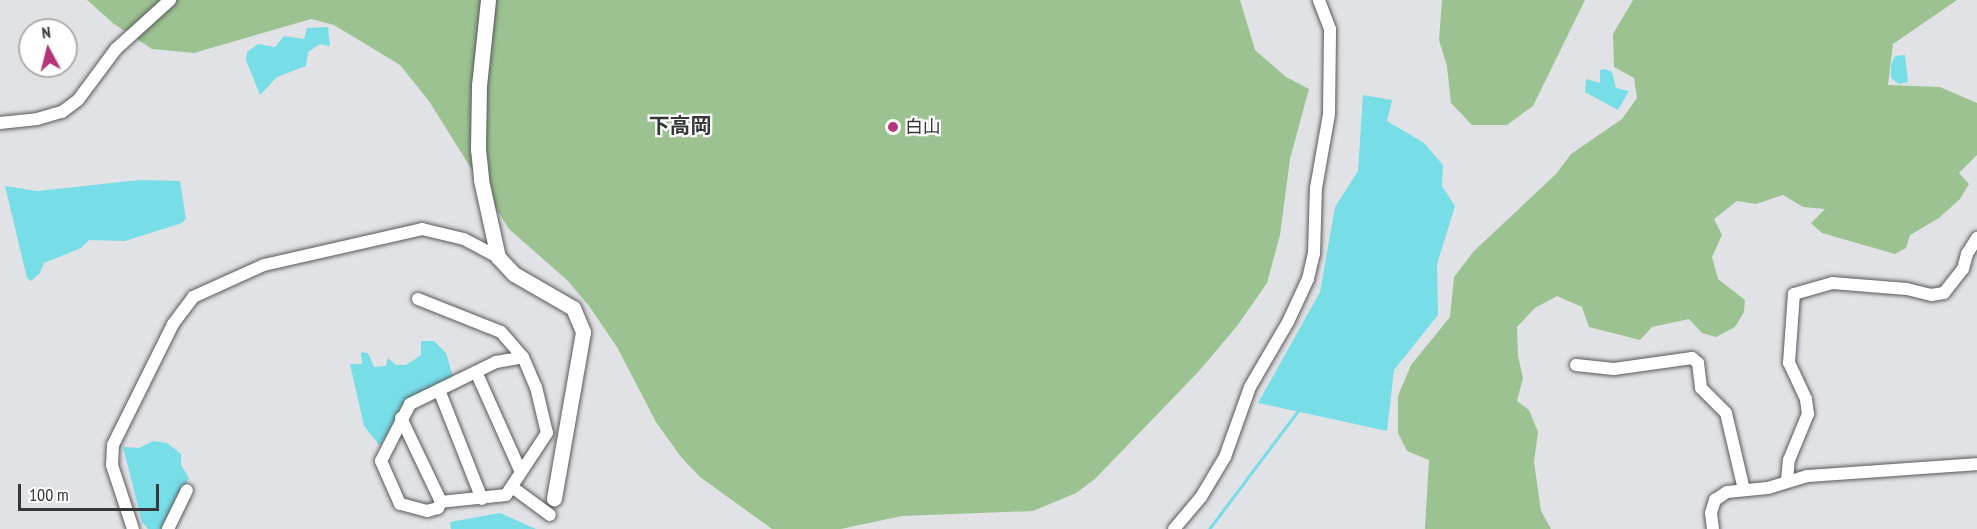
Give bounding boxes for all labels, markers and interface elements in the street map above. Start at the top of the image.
north arrow [18,18,78,78]
text: N [41,22,52,43]
district label: 下高岡 [649,113,711,139]
place label: 白山 [905,116,941,138]
marker: 白山 [886,120,900,134]
scale bar [21,472,162,510]
text: 100 m [29,483,69,506]

